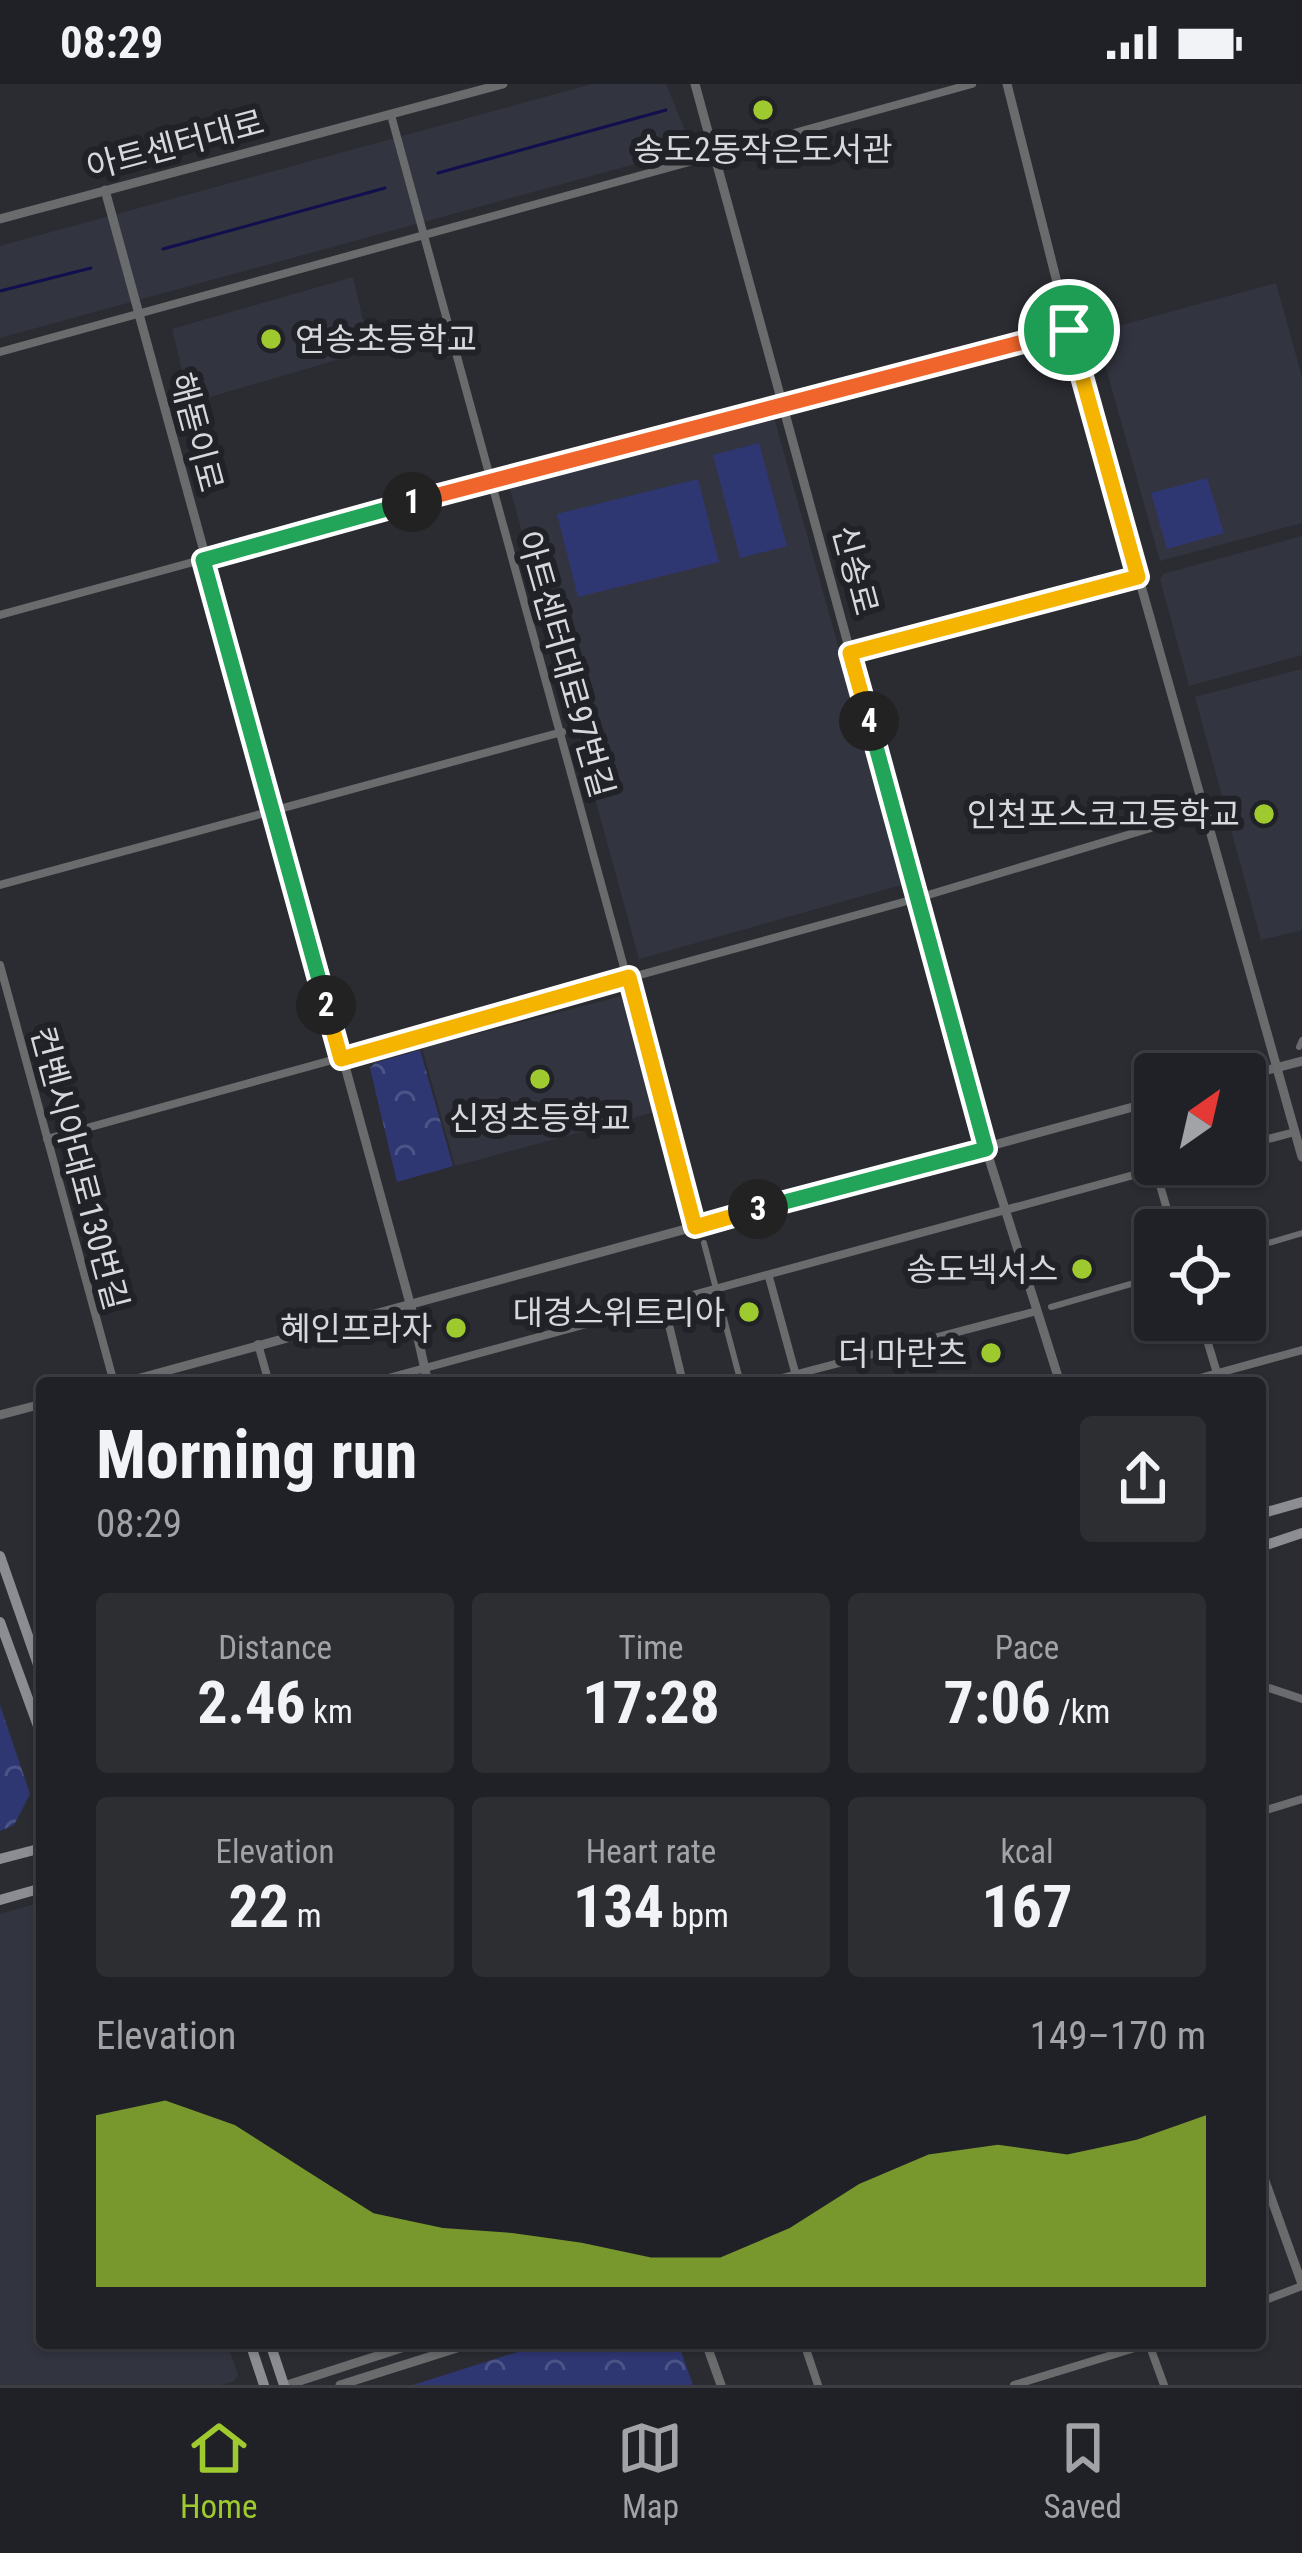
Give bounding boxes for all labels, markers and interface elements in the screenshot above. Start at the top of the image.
text: 08:29 [60,16,163,69]
marker: 송도2동작은도서관 [750,97,776,123]
street label: 아트센터대로 [82,102,268,187]
place label: 송도2동작은도서관 [633,130,893,169]
pin [1018,279,1120,381]
icon: arrive [1036,297,1102,363]
place label: 연송초등학교 [295,320,477,359]
marker: 연송초등학교 [258,326,284,352]
street label: 해돋이로 [162,368,231,496]
pin: 1 [382,472,442,532]
text: 1 [404,482,420,521]
street label: 신송로 [825,521,886,619]
street label: 아트센터대로97번길 [509,526,622,802]
pin: 4 [839,691,899,751]
text: 4 [861,701,877,740]
place label: 인천포스코고등학교 [967,795,1240,834]
marker: 인천포스코고등학교 [1251,801,1277,827]
pin: 2 [296,975,356,1035]
text: 2 [318,985,334,1024]
street label: 컨벤시아대로130번길 [23,1022,136,1314]
north arrow [1134,1053,1266,1185]
map controls [1134,1053,1266,1341]
marker: 신정초등학교 [527,1066,553,1092]
place label: 신정초등학교 [449,1099,631,1138]
pin: 3 [728,1179,788,1239]
text: 3 [750,1189,766,1228]
button: locate [1134,1209,1266,1341]
place label: 송도넥서스 [906,1250,1058,1289]
marker: 송도넥서스 [1069,1256,1095,1282]
place label: 대경스위트리아 [512,1293,725,1332]
marker: 대경스위트리아 [736,1299,762,1325]
place label: 혜인프라자 [280,1309,432,1348]
marker: 혜인프라자 [443,1315,469,1341]
place label: 더 마란츠 [838,1334,967,1373]
marker: 더 마란츠 [978,1340,1004,1366]
button: share [1080,1416,1206,1542]
text: Morning run [96,1417,418,1494]
text: 08:29 [96,1501,182,1547]
text: Distance [218,1628,332,1667]
text: Time [618,1628,684,1667]
text: Pace [995,1628,1059,1667]
text: 2.46 [197,1667,306,1738]
text: 17:28 [582,1667,720,1738]
text: 7:06 [944,1667,1051,1738]
text: km [306,1692,353,1731]
text: /km [1051,1692,1110,1731]
text: Elevation [216,1832,334,1871]
text: Heart rate [586,1832,716,1871]
text: kcal [1000,1832,1054,1871]
text: 22 [228,1871,289,1942]
text: 134 [573,1871,664,1942]
text: 167 [982,1871,1072,1942]
text: m [289,1896,322,1935]
text: bpm [664,1896,729,1935]
text: Elevation [96,2013,236,2059]
text: 149–170 m [1030,2013,1206,2059]
tab: Home [180,2415,257,2526]
tab: Map [617,2415,683,2526]
tab: Saved [1044,2415,1122,2526]

